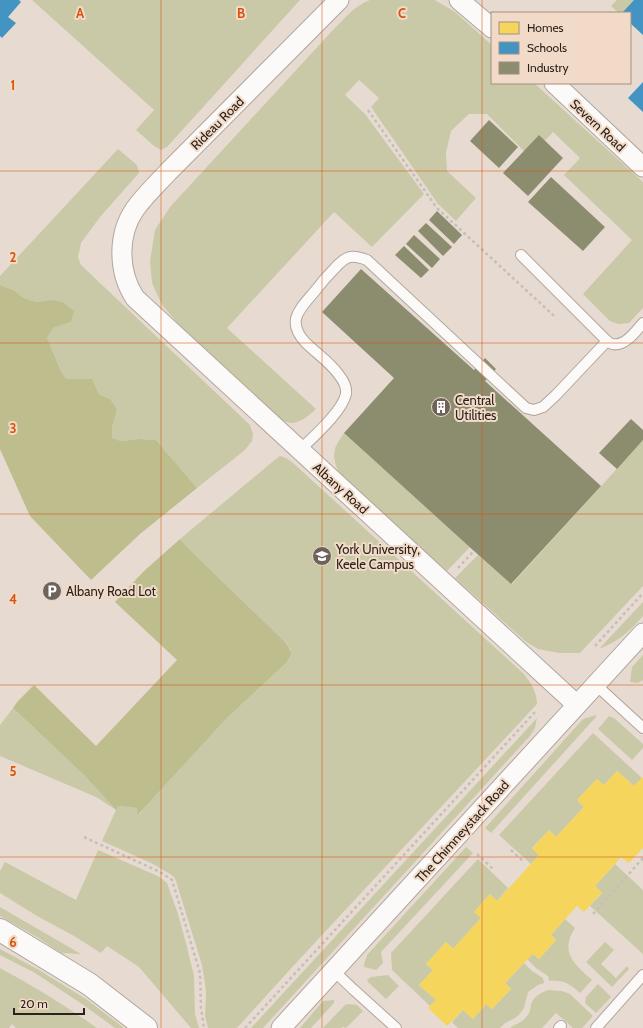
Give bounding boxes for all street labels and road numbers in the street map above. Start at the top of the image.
street label: Rideau Road [187,93,247,153]
street label: Severn Road [567,95,629,155]
street label: Albany Road [310,459,372,517]
street label: The Chimneystack Road [412,777,512,885]

